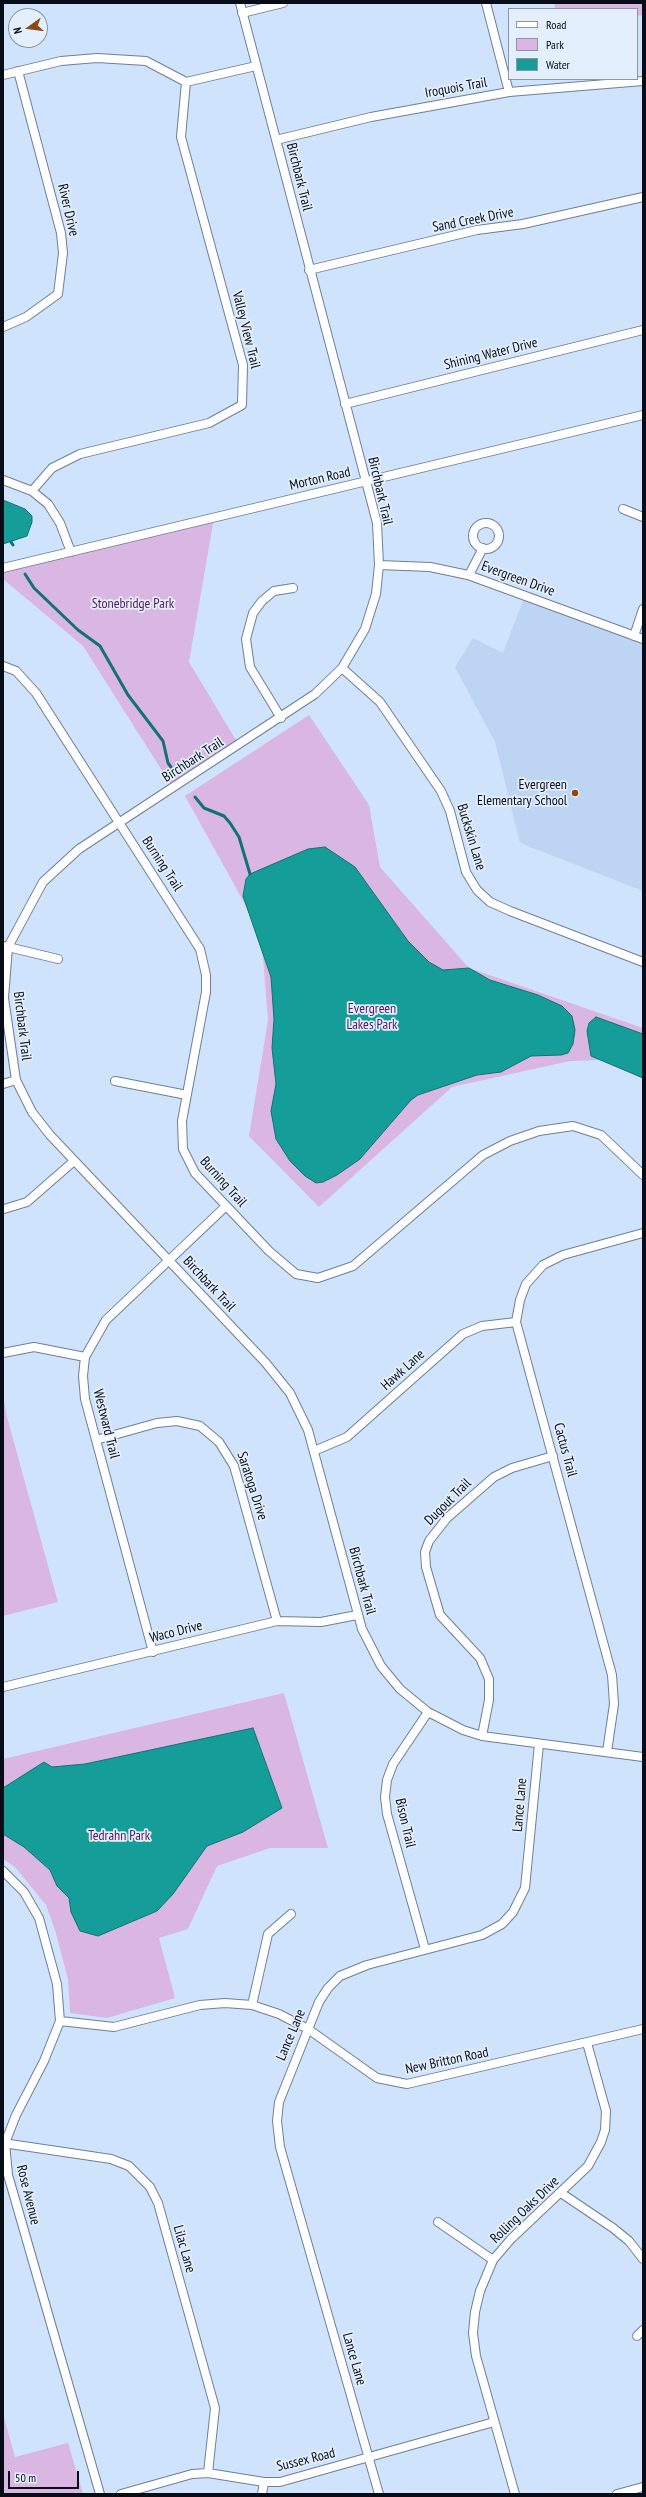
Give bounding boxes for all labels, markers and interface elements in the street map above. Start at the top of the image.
north arrow [8,8,48,48]
legend [508,8,638,80]
text: Road [546,17,566,32]
text: N [10,26,25,35]
text: Park [546,37,564,52]
text: Water [546,57,570,72]
street label: Iroquois Trail [424,74,488,102]
street label: Birchbark Trail [282,141,316,213]
street label: River Drive [54,182,82,238]
street label: Sand Creek Drive [431,204,515,236]
street label: Valley View Trail [228,290,264,370]
street label: Shining Water Drive [442,334,540,374]
street label: Birchbark Trail [364,455,396,527]
street label: Morton Road [288,464,352,494]
street label: Evergreen Drive [479,558,557,600]
park label: Stonebridge Park [92,596,174,612]
street label: Birchbark Trail [159,734,227,786]
place label: Evergreen Elementary School [477,777,567,810]
marker: Evergreen Elementary School [570,788,580,798]
street label: Buckskin Lane [453,802,489,872]
street label: Burning Trail [138,834,186,894]
street label: Birchbark Trail [9,991,35,1061]
park label: Evergreen Lakes Park [347,1001,397,1034]
street label: Burning Trail [196,1153,250,1211]
street label: Birchbark Trail [179,1253,239,1315]
street label: Hawk Lane [378,1346,428,1394]
street label: Westward Trail [89,1388,123,1460]
street label: Cactus Trail [550,1421,580,1479]
street label: Saratoga Drive [233,1450,271,1522]
street label: Dugout Trail [421,1475,475,1529]
street label: Birchbark Trail [345,1545,379,1617]
street label: Waco Drive [148,1617,204,1647]
street label: Lance Lane [509,1777,531,1833]
street label: Bison Trail [391,1797,419,1849]
park label: Tedrahn Park [88,1828,150,1844]
street label: Lance Lane [273,2007,309,2063]
street label: New Britton Road [404,2044,490,2078]
street label: Rose Avenue [12,2163,44,2227]
street label: Rolling Oaks Drive [487,2173,563,2247]
street label: Lilac Lane [169,2223,199,2275]
street label: Lance Lane [338,2331,370,2387]
street label: Sussex Road [275,2445,337,2475]
scale bar [10,2463,81,2489]
text: 50 m [15,2470,36,2485]

